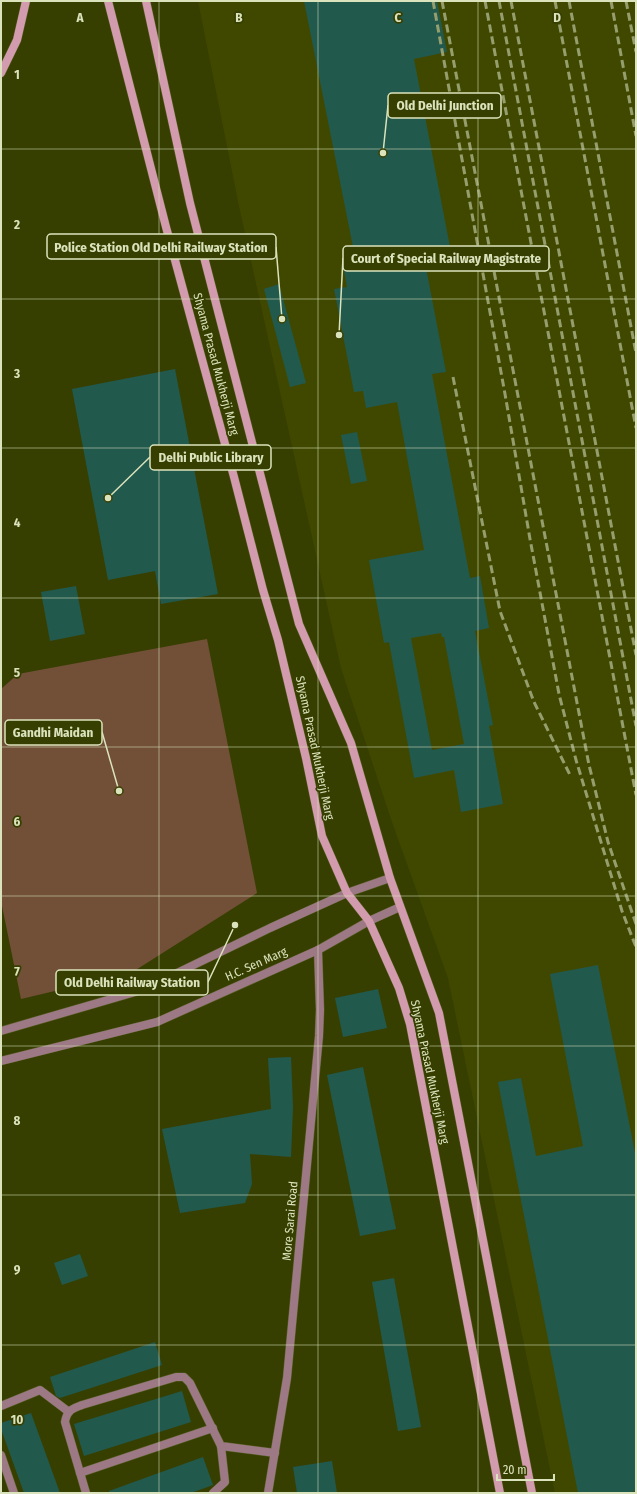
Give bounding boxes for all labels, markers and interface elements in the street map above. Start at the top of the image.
text: A [75,10,84,25]
text: B [235,10,243,25]
text: C [395,10,402,25]
text: D [553,10,561,25]
text: 1 [14,67,20,82]
callout: Old Delhi Junction [388,93,501,118]
text: Old Delhi Junction [397,98,494,113]
text: 2 [13,217,20,232]
callout: Police Station Old Delhi Railway Station [47,234,276,259]
text: Police Station Old Delhi Railway Station [54,240,268,255]
callout: Court of Special Railway Magistrate [343,246,549,271]
text: Court of Special Railway Magistrate [351,251,542,266]
street label: Shyama Prasad Mukherji Marg [190,291,242,437]
text: 3 [13,366,20,381]
callout: Delhi Public Library [150,445,271,470]
text: Delhi Public Library [159,450,264,465]
text: 4 [14,515,21,530]
text: 5 [14,665,20,680]
street label: Shyama Prasad Mukherji Marg [293,675,337,822]
callout: Gandhi Maidan [5,720,102,745]
text: Gandhi Maidan [13,725,93,740]
text: 6 [14,814,21,829]
street label: H.C. Sen Marg [223,944,289,984]
text: 7 [14,964,20,979]
callout: Old Delhi Railway Station [56,970,208,995]
text: Old Delhi Railway Station [64,975,200,990]
street label: Shyama Prasad Mukherji Marg [408,999,452,1146]
text: 8 [14,1113,21,1128]
street label: More Sarai Road [280,1181,300,1261]
text: 9 [14,1262,21,1277]
text: 10 [11,1412,23,1427]
scale bar [497,1456,554,1482]
text: 20 m [503,1463,527,1477]

